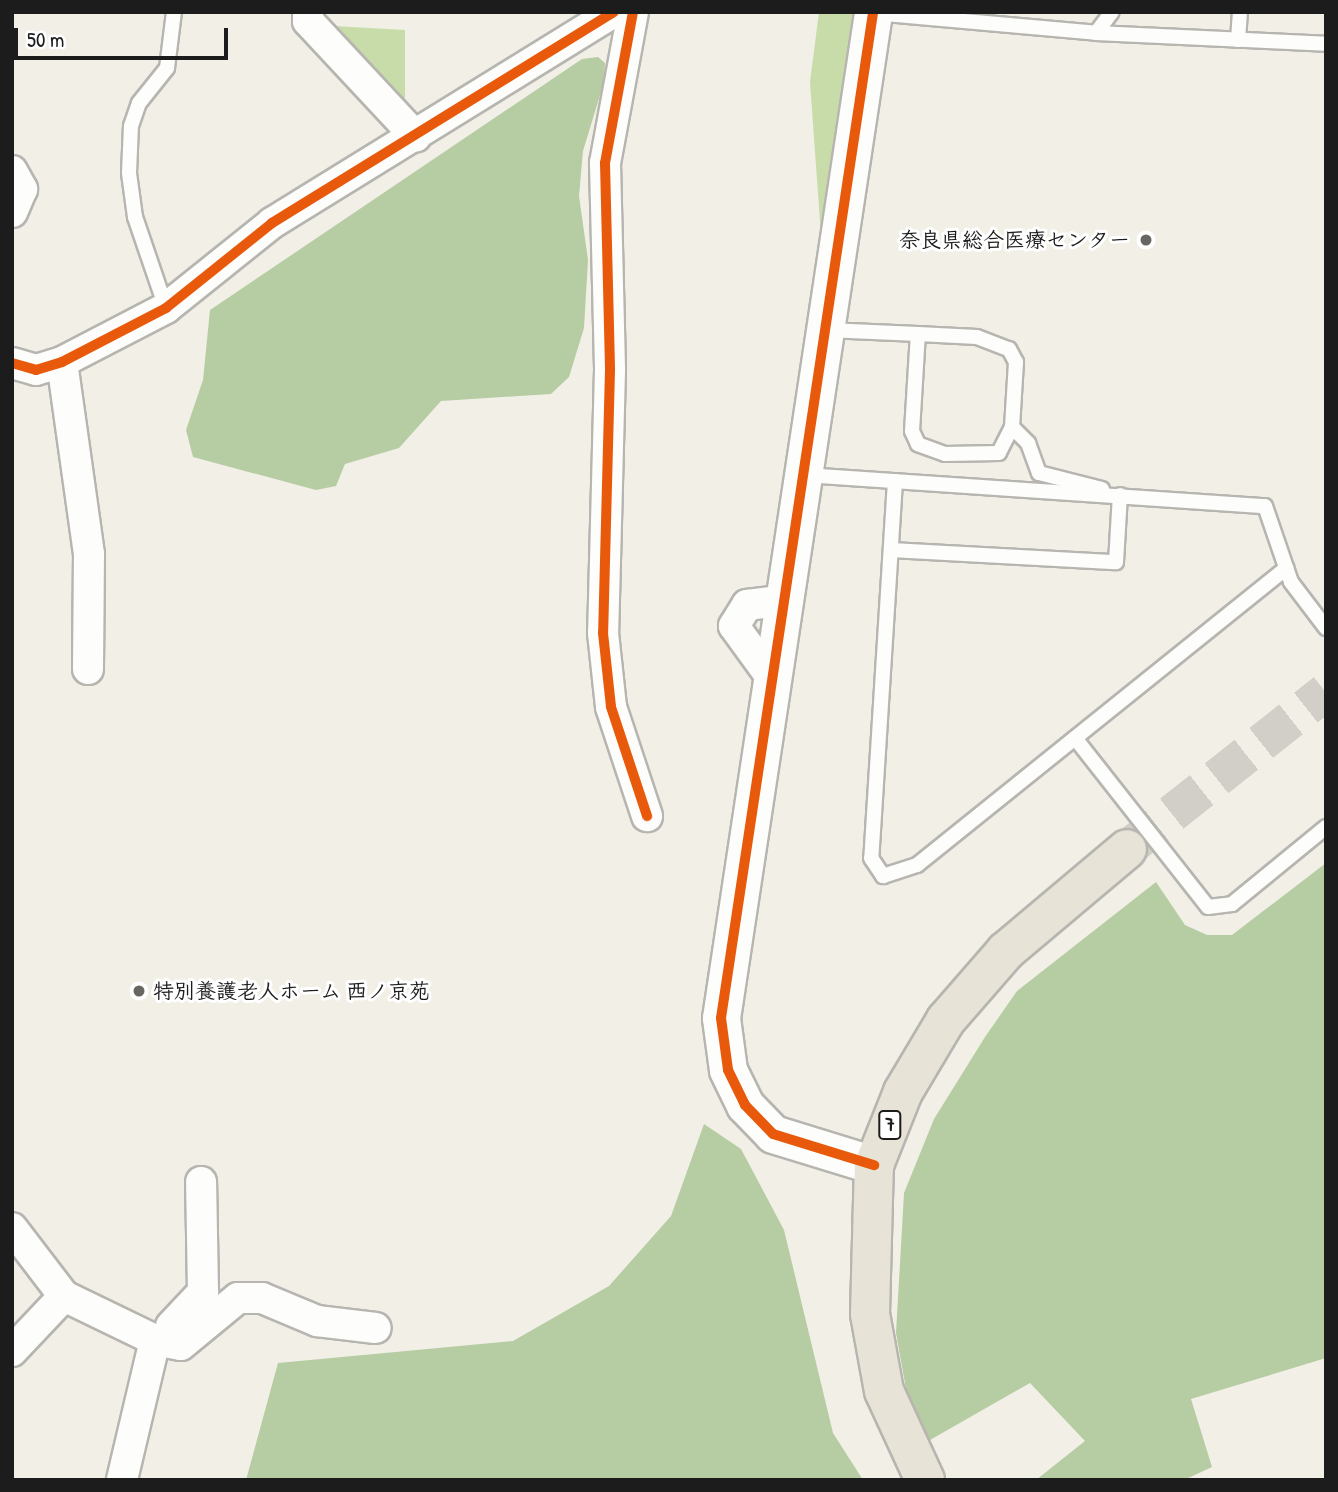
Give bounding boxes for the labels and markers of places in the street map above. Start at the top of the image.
place label: 奈良県総合医療センター [899,227,1130,253]
marker: 奈良県総合医療センター [1136,230,1156,250]
place label: 特別養護老人ホーム 西ノ京苑 [153,978,431,1004]
marker: 特別養護老人ホーム 西ノ京苑 [131,983,147,999]

